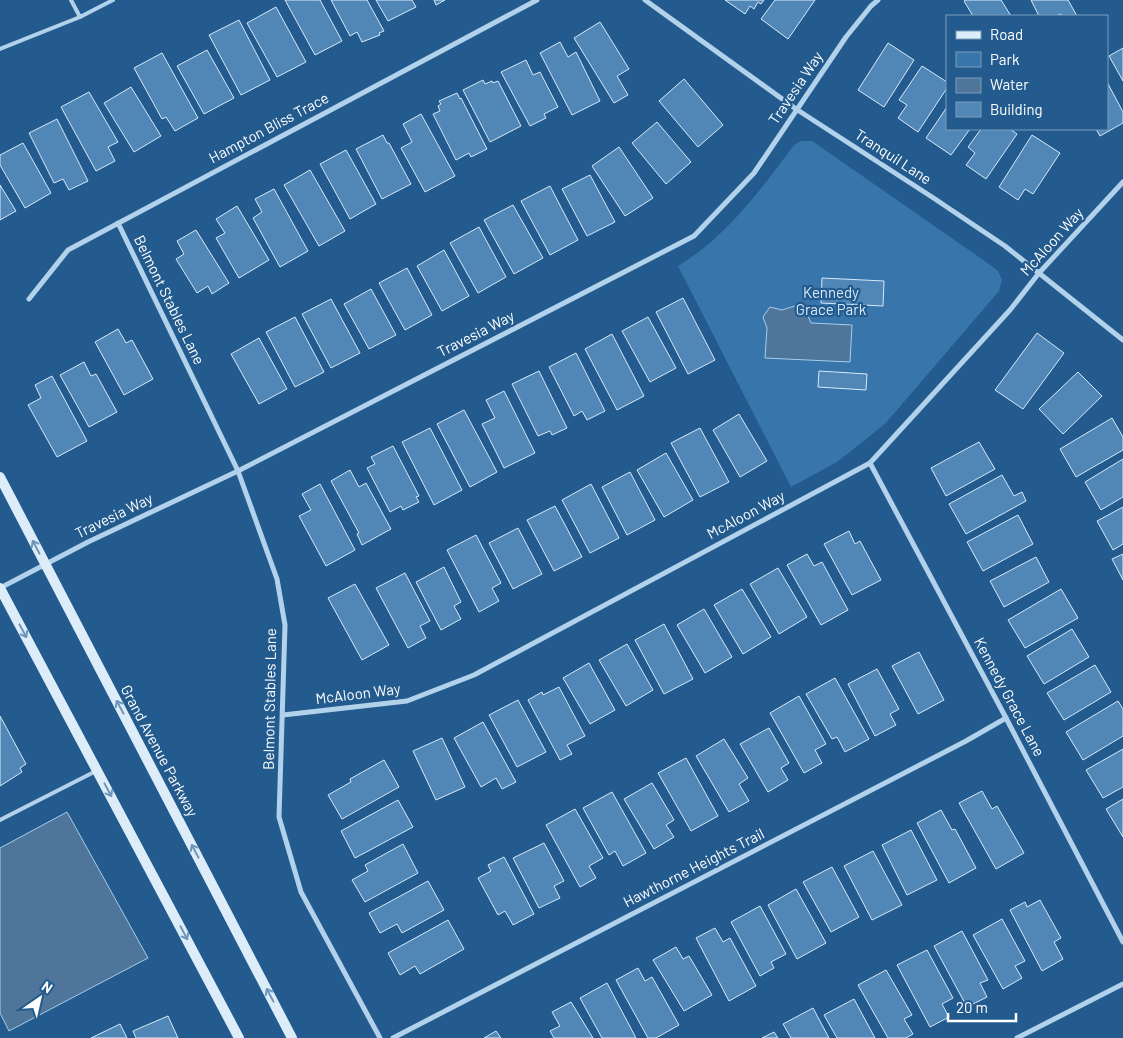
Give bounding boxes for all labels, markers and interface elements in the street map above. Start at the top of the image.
legend [946,15,1108,130]
text: Road [990,25,1023,43]
street label: Travesia Way [764,47,826,127]
text: Park [990,50,1020,68]
text: Water [990,75,1029,93]
street label: Hampton Bliss Trace [206,88,332,166]
text: Building [990,100,1043,118]
street label: Tranquil Lane [852,125,935,188]
street label: McAloon Way [1016,203,1087,279]
street label: Belmont Stables Lane [131,232,209,367]
park label: Kennedy Grace Park [796,283,867,318]
street label: Travesia Way [434,306,517,360]
street label: McAloon Way [704,486,788,542]
street label: Travesia Way [72,489,155,542]
one-way arrow [31,540,40,555]
one-way arrow [18,623,28,638]
street label: Belmont Stables Lane [259,628,279,770]
street label: Kennedy Grace Lane [971,634,1049,759]
street label: McAloon Way [314,679,401,707]
street label: Grand Avenue Parkway [117,682,202,820]
one-way arrow [115,699,125,714]
one-way arrow [103,782,113,796]
street label: Hawthorne Heights Trail [620,824,767,910]
one-way arrow [190,843,200,858]
one-way arrow [179,925,189,940]
north arrow [15,973,65,1023]
text: N [39,977,56,996]
one-way arrow [265,988,274,1003]
scale bar [948,990,1016,1022]
text: 20 m [956,998,988,1016]

